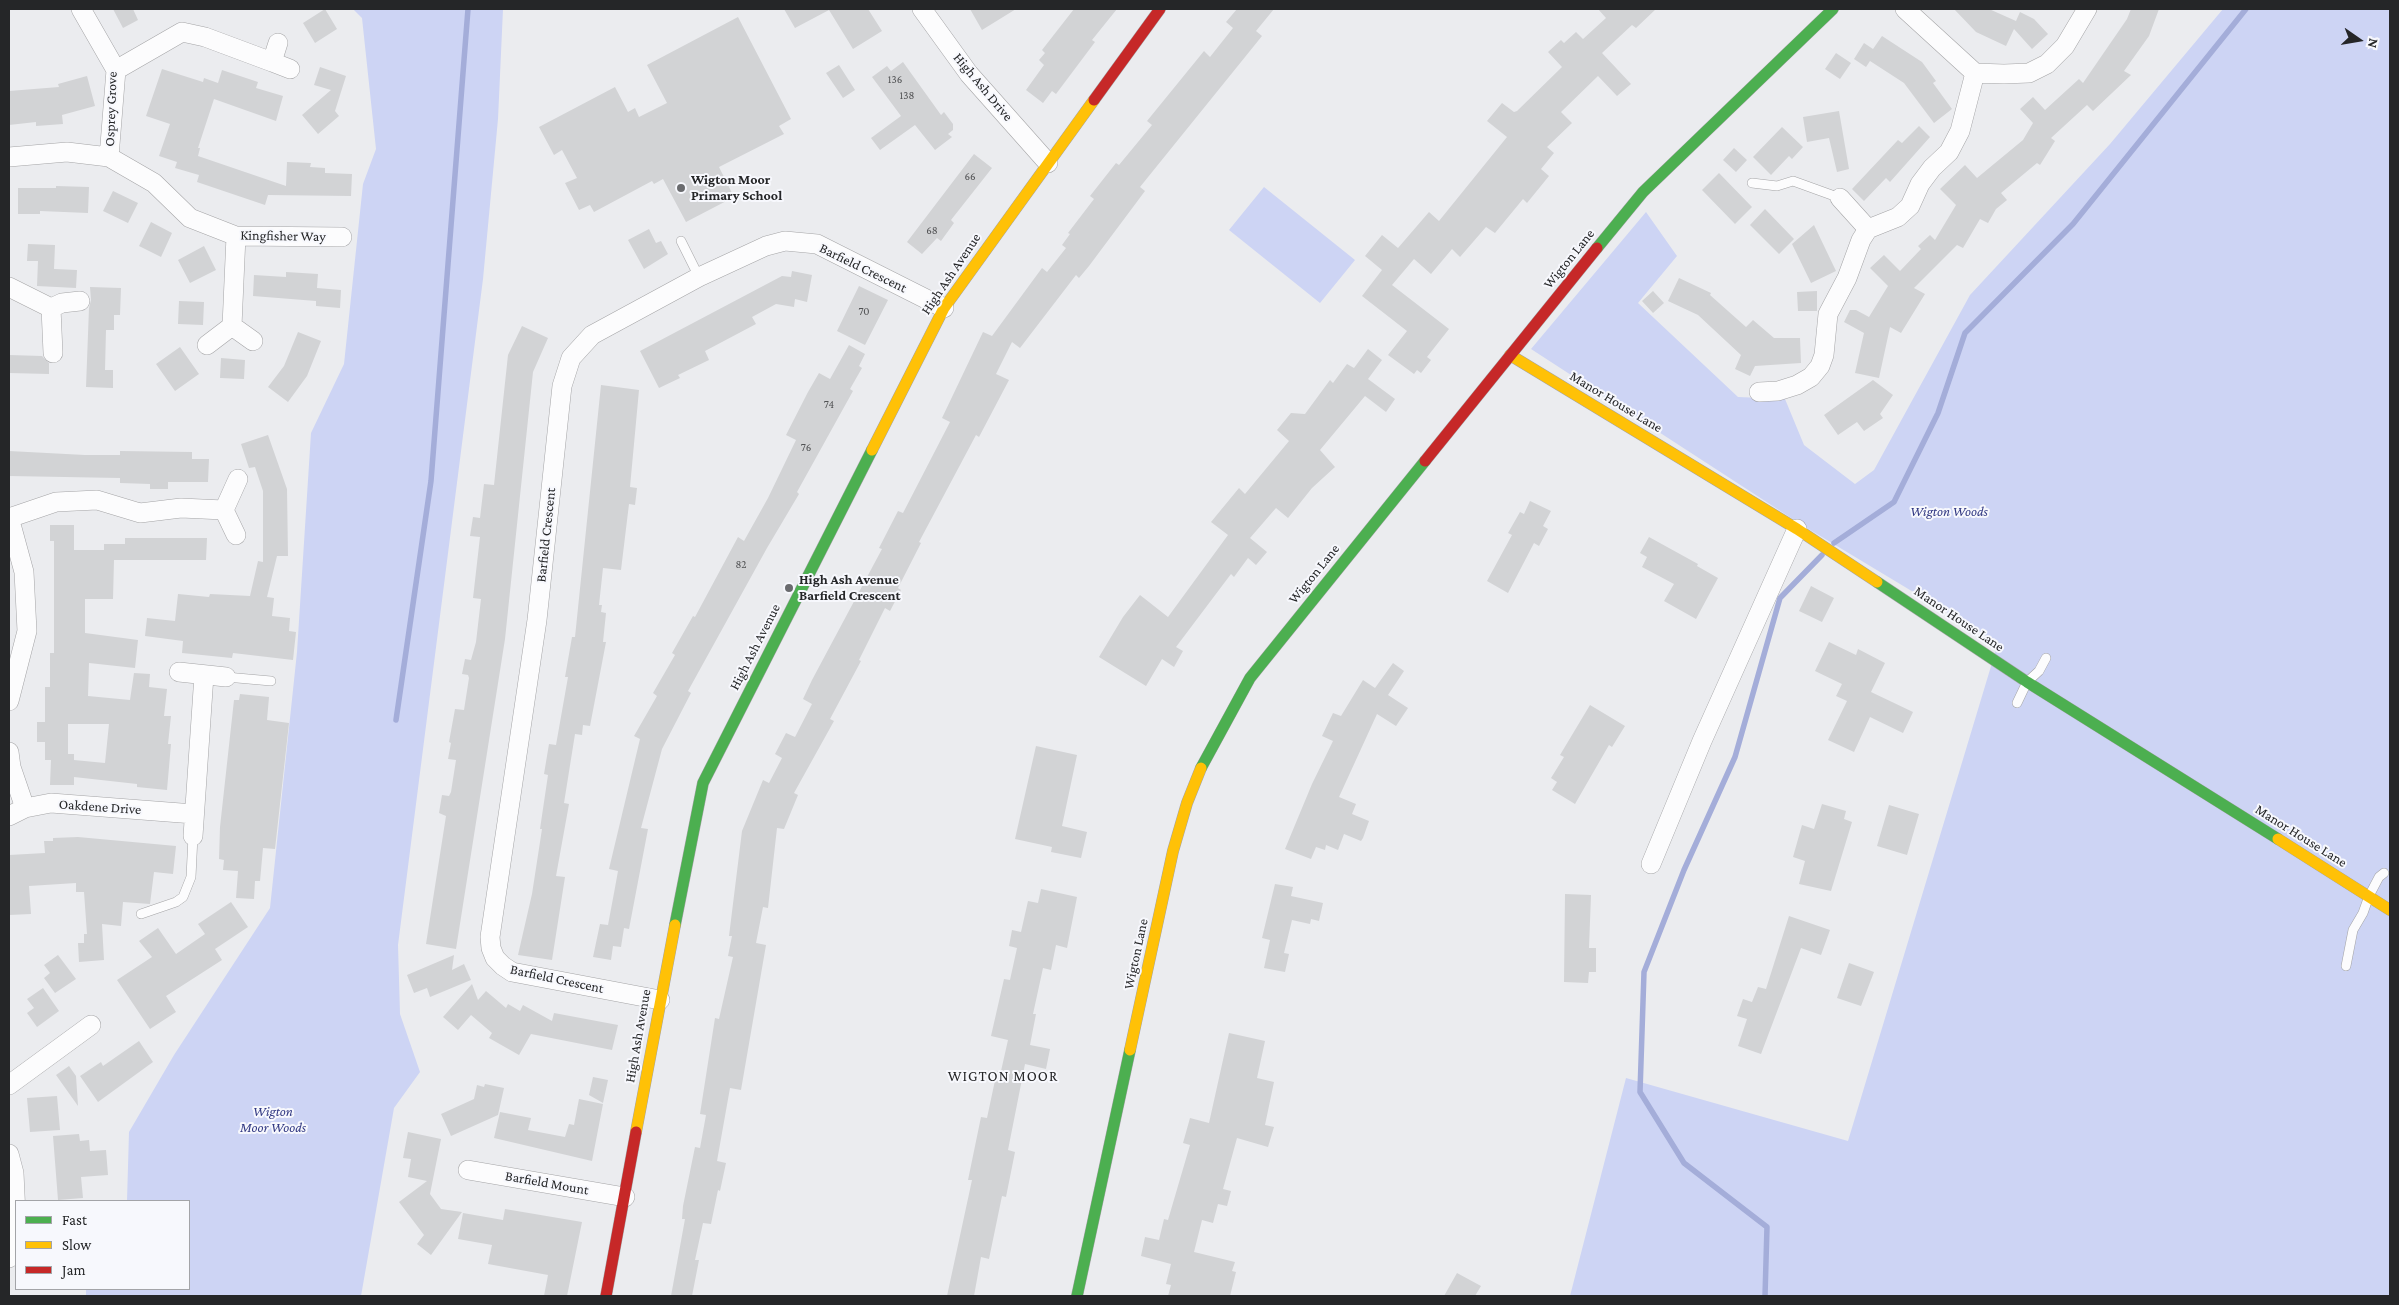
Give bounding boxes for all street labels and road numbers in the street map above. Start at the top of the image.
street label: High Ash Drive [950,50,1016,124]
street label: Osprey Grove [101,71,121,147]
street label: Wigton Lane [1540,226,1598,292]
street label: Kingfisher Way [240,227,326,245]
street label: High Ash Avenue [918,230,984,318]
street label: Barfield Crescent [817,240,909,296]
street label: Manor House Lane [1567,368,1665,436]
street label: Barfield Crescent [533,487,559,583]
street label: Wigton Lane [1285,541,1343,607]
street label: Manor House Lane [1911,583,2007,655]
street label: High Ash Avenue [726,601,784,693]
street label: Oakdene Drive [58,796,142,818]
street label: Manor House Lane [2252,801,2350,871]
street label: Wigton Lane [1120,917,1152,991]
street label: Barfield Crescent [509,961,605,997]
street label: High Ash Avenue [622,988,654,1084]
street label: Barfield Mount [504,1167,590,1199]

